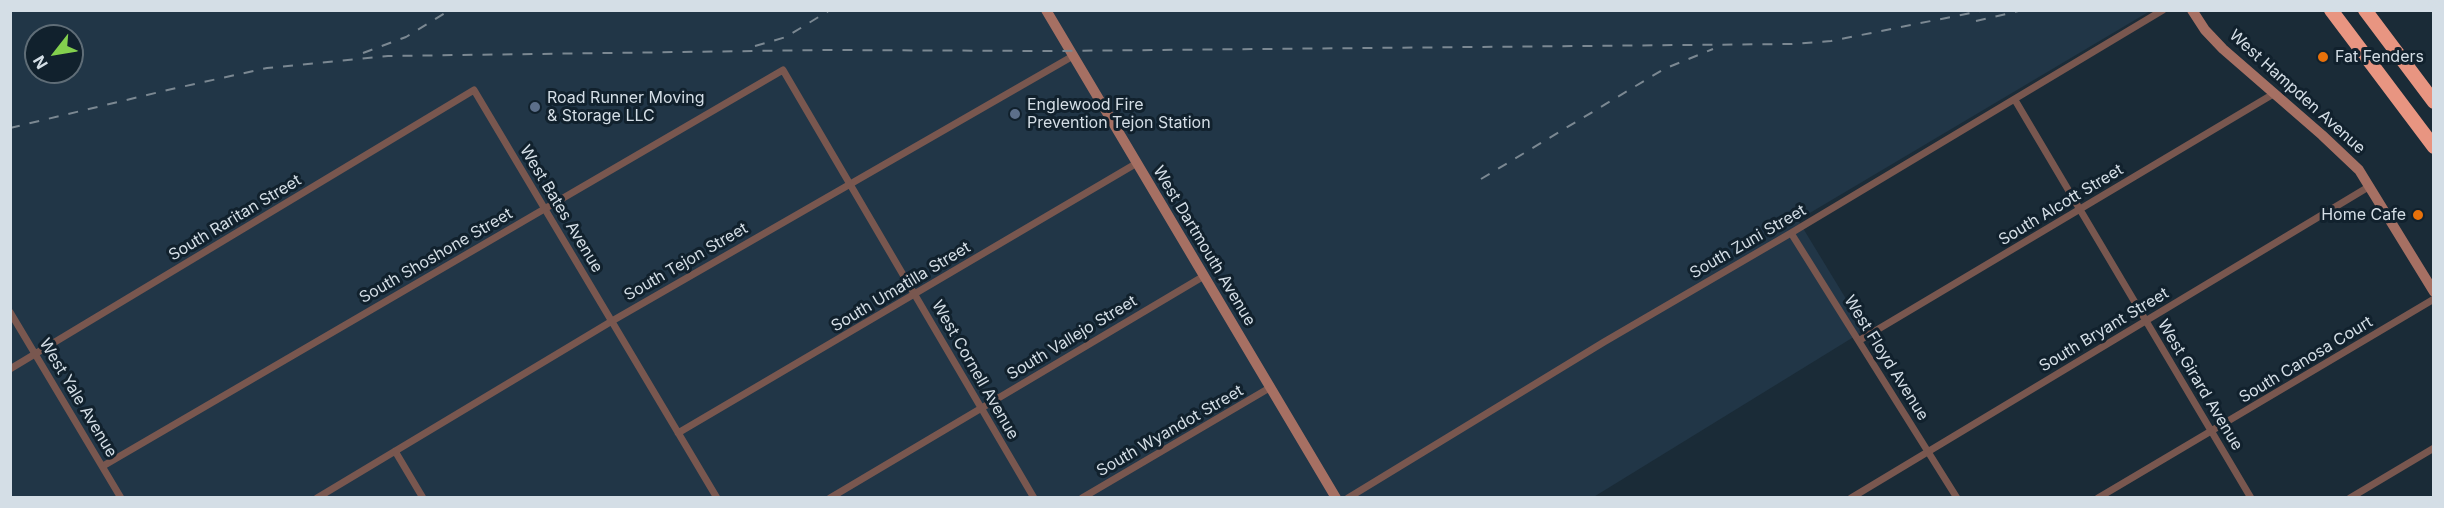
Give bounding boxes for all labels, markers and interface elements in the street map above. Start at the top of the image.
north arrow [24,24,84,84]
street label: West Hampden Avenue [2225,26,2369,158]
place label: Fat Fenders [2335,47,2424,67]
marker: Fat Fenders [2316,50,2330,64]
text: N [29,52,52,73]
place label: Road Runner Moving & Storage LLC [547,88,704,126]
place label: Englewood Fire Prevention Tejon Station [1027,95,1211,133]
marker: Road Runner Moving & Storage LLC [528,100,542,114]
marker: Englewood Fire Prevention Tejon Station [1008,107,1022,121]
street label: West Bates Avenue [515,142,607,276]
street label: South Alcott Street [1995,160,2127,250]
street label: West Dartmouth Avenue [1149,163,1259,329]
street label: South Raritan Street [165,171,305,265]
street label: South Zuni Street [1686,201,1810,283]
street label: South Shoshone Street [356,204,516,308]
place label: Home Cafe [2321,205,2406,225]
marker: Home Cafe [2411,208,2425,222]
street label: South Tejon Street [621,219,751,305]
street label: South Umatilla Street [828,238,974,336]
street label: South Bryant Street [2036,284,2172,376]
street label: South Vallejo Street [1004,292,1140,384]
street label: West Floyd Avenue [1840,292,1932,424]
street label: West Cornell Avenue [927,297,1023,443]
street label: South Canosa Court [2236,313,2376,407]
street label: West Girard Avenue [2153,316,2247,454]
street label: West Yale Avenue [35,335,121,461]
street label: South Wyandot Street [1093,381,1247,481]

